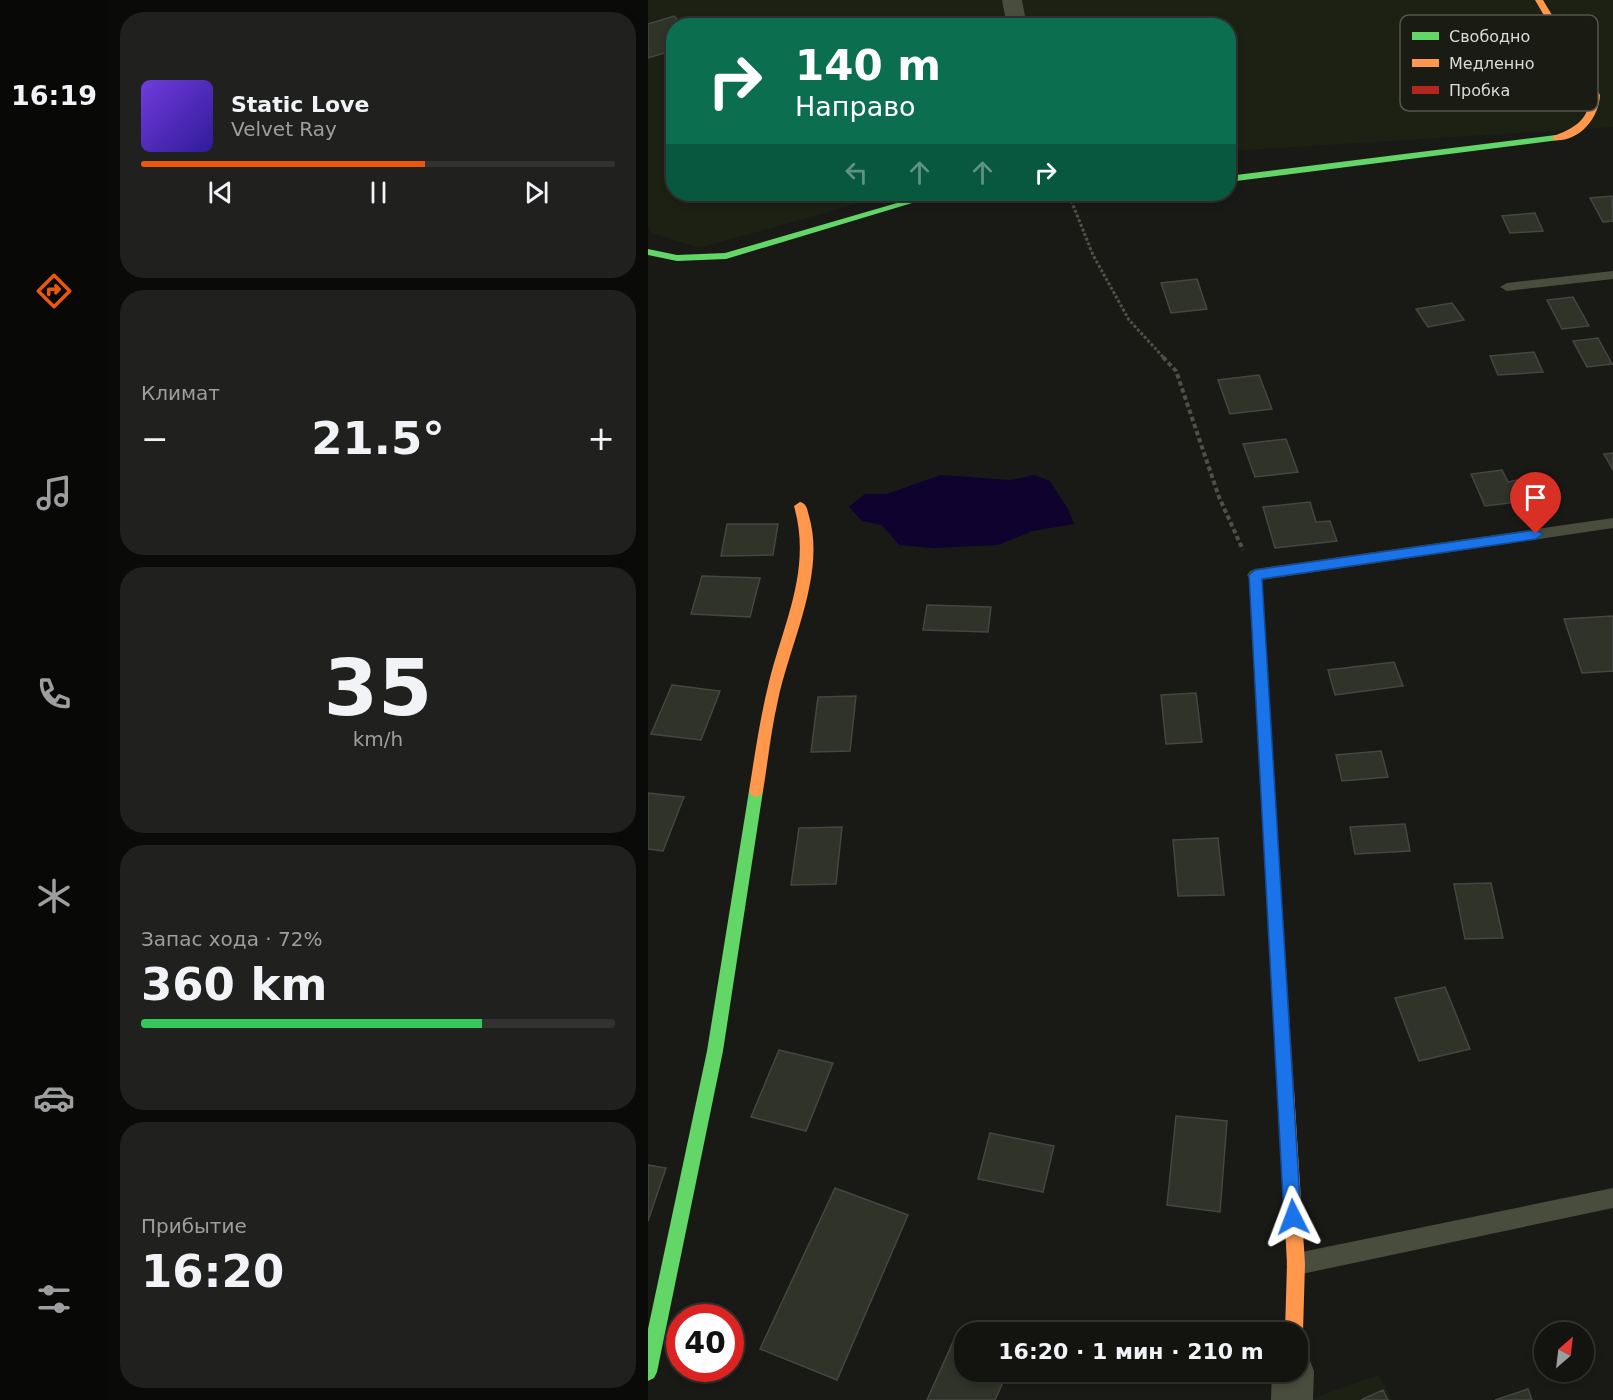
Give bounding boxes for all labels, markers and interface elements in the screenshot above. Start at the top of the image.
legend [1400,15,1598,111]
text: Свободно [1449,27,1530,46]
text: 140 m [795,41,941,90]
icon: right [696,42,774,120]
text: Медленно [1449,54,1535,73]
text: 16:19 [11,80,97,111]
text: Пробка [1449,81,1510,100]
text: Направо [795,91,916,122]
text: Static Love [231,92,369,117]
text: Velvet Ray [231,117,337,141]
icon: left [840,156,873,189]
icon: ahead [903,156,936,189]
icon: ahead [966,156,999,189]
icon: right [1029,156,1062,189]
icon: previous [204,176,237,209]
icon: pause [362,176,395,209]
icon: next [520,176,553,209]
icon: directions [33,270,75,312]
text: Климат [141,381,220,405]
text: 21.5° [311,412,445,465]
text: − [141,419,169,458]
text: + [587,419,615,458]
icon: music [33,472,75,514]
pin [1510,472,1561,534]
icon: arrive [1519,481,1552,514]
text: 35 [324,643,432,733]
icon: phone [33,673,75,715]
text: km/h [353,727,403,751]
icon: climate [33,875,75,917]
text: Запас хода · 72% [141,927,322,951]
text: 360 km [141,958,327,1011]
icon: car [33,1077,75,1119]
position arrow [1261,1185,1325,1249]
text: Прибытие [141,1214,247,1238]
text: 16:20 [141,1245,284,1298]
icon: filters [33,1278,75,1320]
speed limit sign: 40 [666,1304,744,1382]
north arrow [1534,1322,1594,1382]
map controls [1534,1322,1594,1382]
text: 16:20 · 1 мин · 210 m [998,1339,1264,1364]

